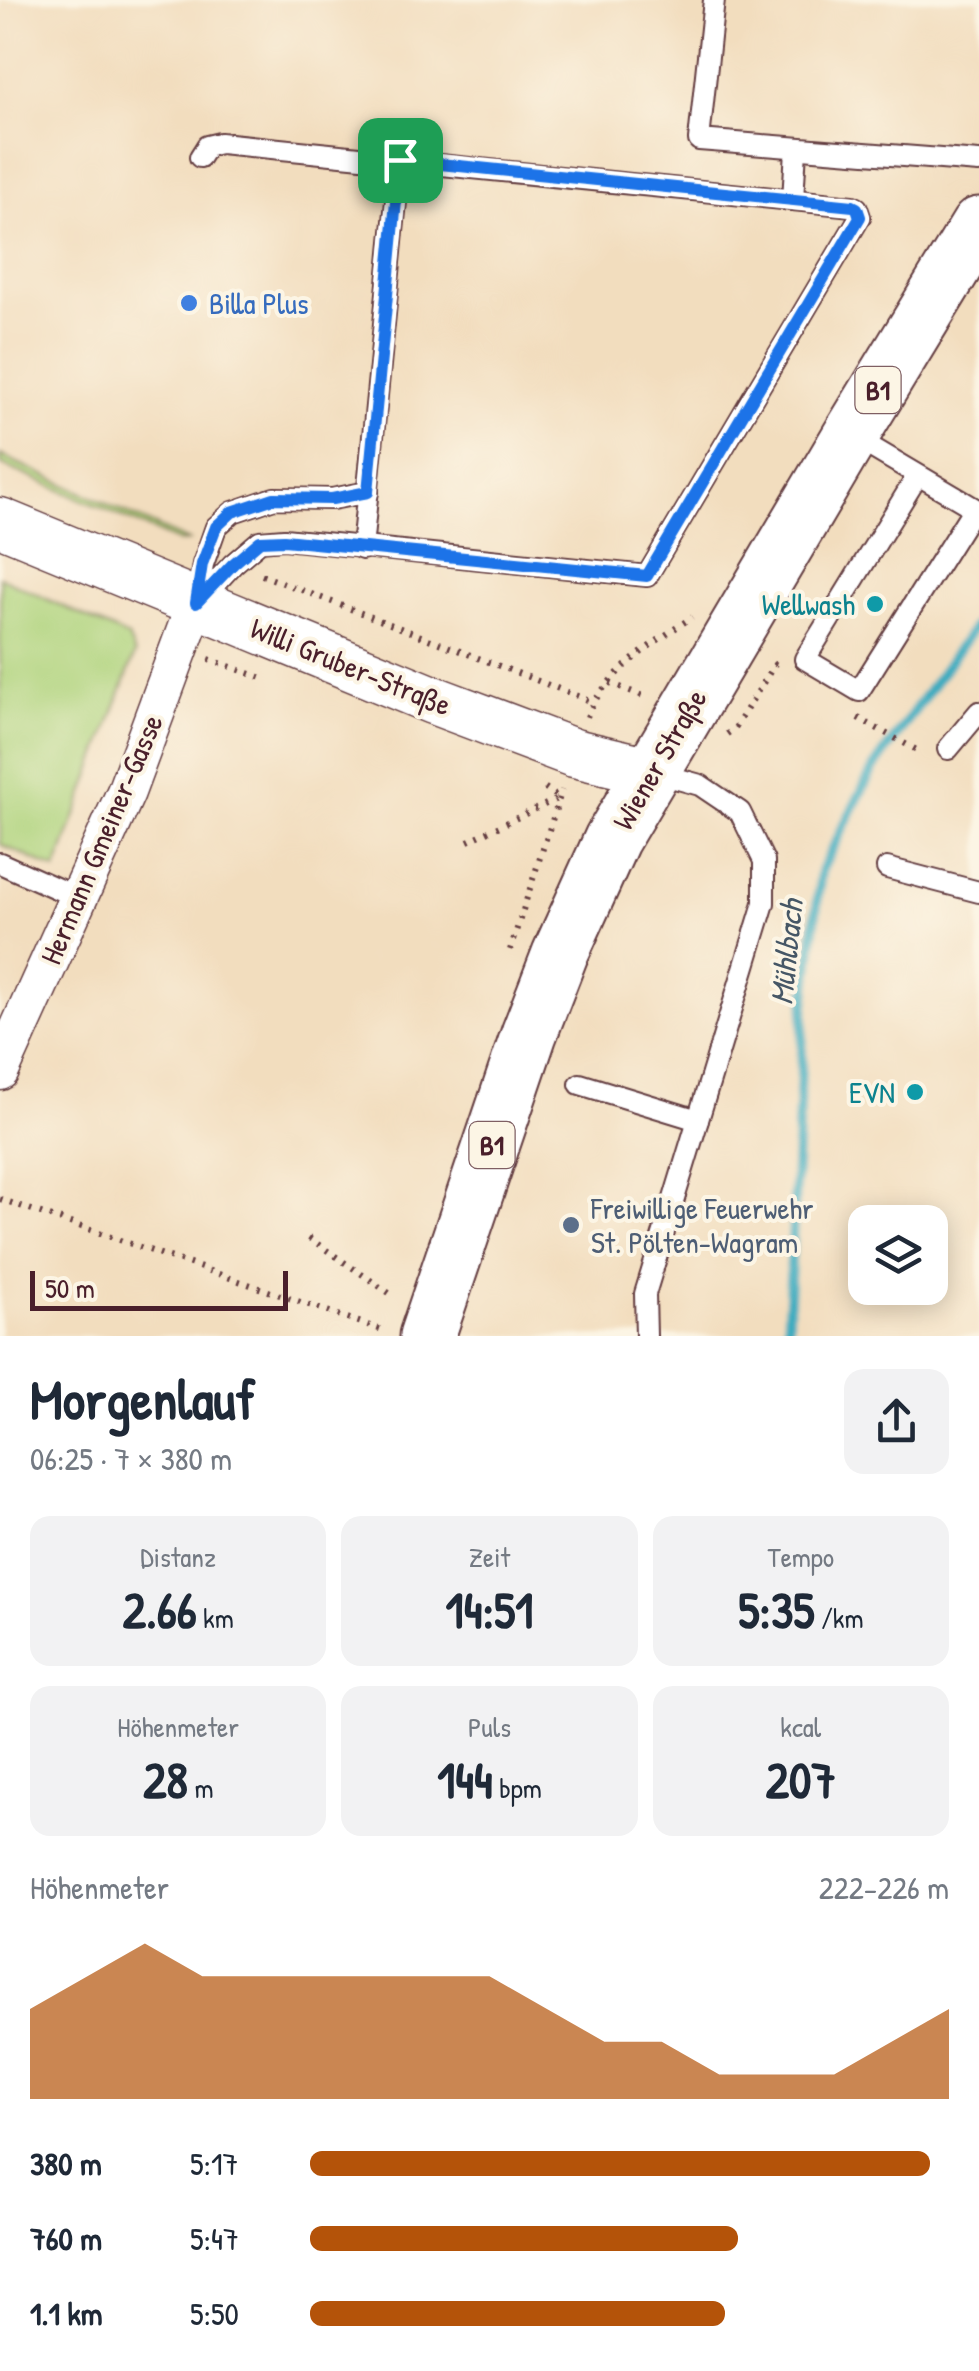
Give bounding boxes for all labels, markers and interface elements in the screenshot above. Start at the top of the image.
pin [358,118,443,203]
icon: arrive [373,133,428,188]
place label: Billa Plus [209,283,308,323]
marker: Billa Plus [178,292,200,314]
road number: B1 [856,367,900,413]
place label: Wellwash [762,584,855,624]
marker: Wellwash [864,593,886,615]
street label: Willi Gruber-Straße [245,608,457,724]
street label: Wiener Straße [603,681,715,837]
street label: Hermann Gmeiner-Gasse [30,708,172,970]
water label: Mühlbach [759,895,813,1007]
place label: EVN [849,1072,895,1112]
marker: EVN [904,1081,926,1103]
road number: B1 [470,1122,514,1168]
place label: Freiwillige Feuerwehr St. Pölten-Wagram [590,1188,814,1262]
map controls [848,1205,948,1305]
button: layers [848,1205,948,1305]
marker: Freiwillige Feuerwehr St. Pölten-Wagram [560,1214,582,1236]
scale bar [30,1266,288,1310]
text: 50 m [45,1269,95,1307]
text: Morgenlauf [30,1362,255,1436]
button: share [844,1369,949,1474]
text: 06:25 · 7 × 380 m [30,1437,232,1480]
text: Distanz [140,1538,216,1576]
text: Zeit [469,1538,510,1576]
text: Tempo [768,1538,834,1576]
text: 2.66 [123,1576,197,1644]
text: 14:51 [446,1576,533,1644]
text: 5:35 [738,1576,815,1644]
text: km [197,1599,234,1637]
text: /km [815,1599,863,1637]
text: Höhenmeter [117,1708,239,1746]
text: Puls [468,1708,511,1746]
text: kcal [780,1708,821,1746]
text: 28 [143,1746,188,1814]
text: 144 [437,1746,493,1814]
text: 207 [766,1746,836,1814]
text: m [188,1769,213,1807]
text: bpm [493,1769,542,1807]
text: Höhenmeter [30,1866,169,1909]
text: 222–226 m [819,1866,949,1909]
text: 380 m [30,2142,102,2185]
text: 5:17 [190,2142,238,2185]
text: 760 m [30,2217,102,2260]
text: 5:47 [190,2217,239,2260]
text: 1.1 km [30,2292,102,2335]
text: 5:50 [190,2292,239,2335]

